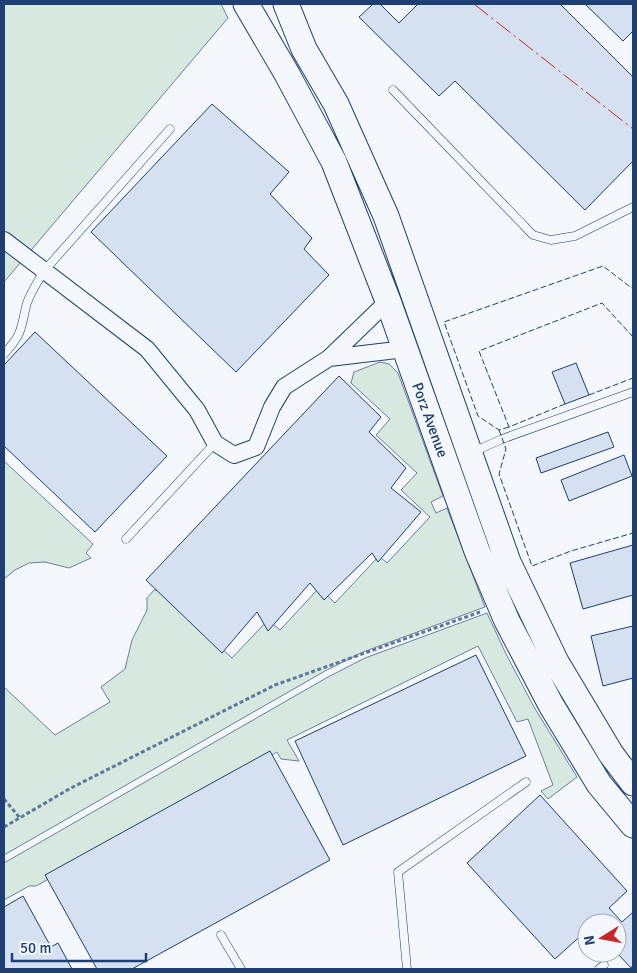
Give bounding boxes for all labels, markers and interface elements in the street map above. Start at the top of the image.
street label: Porz Avenue [408,380,452,460]
north arrow [577,913,627,963]
scale bar [12,930,146,962]
text: N [580,934,599,947]
text: 50 m [20,939,51,957]

